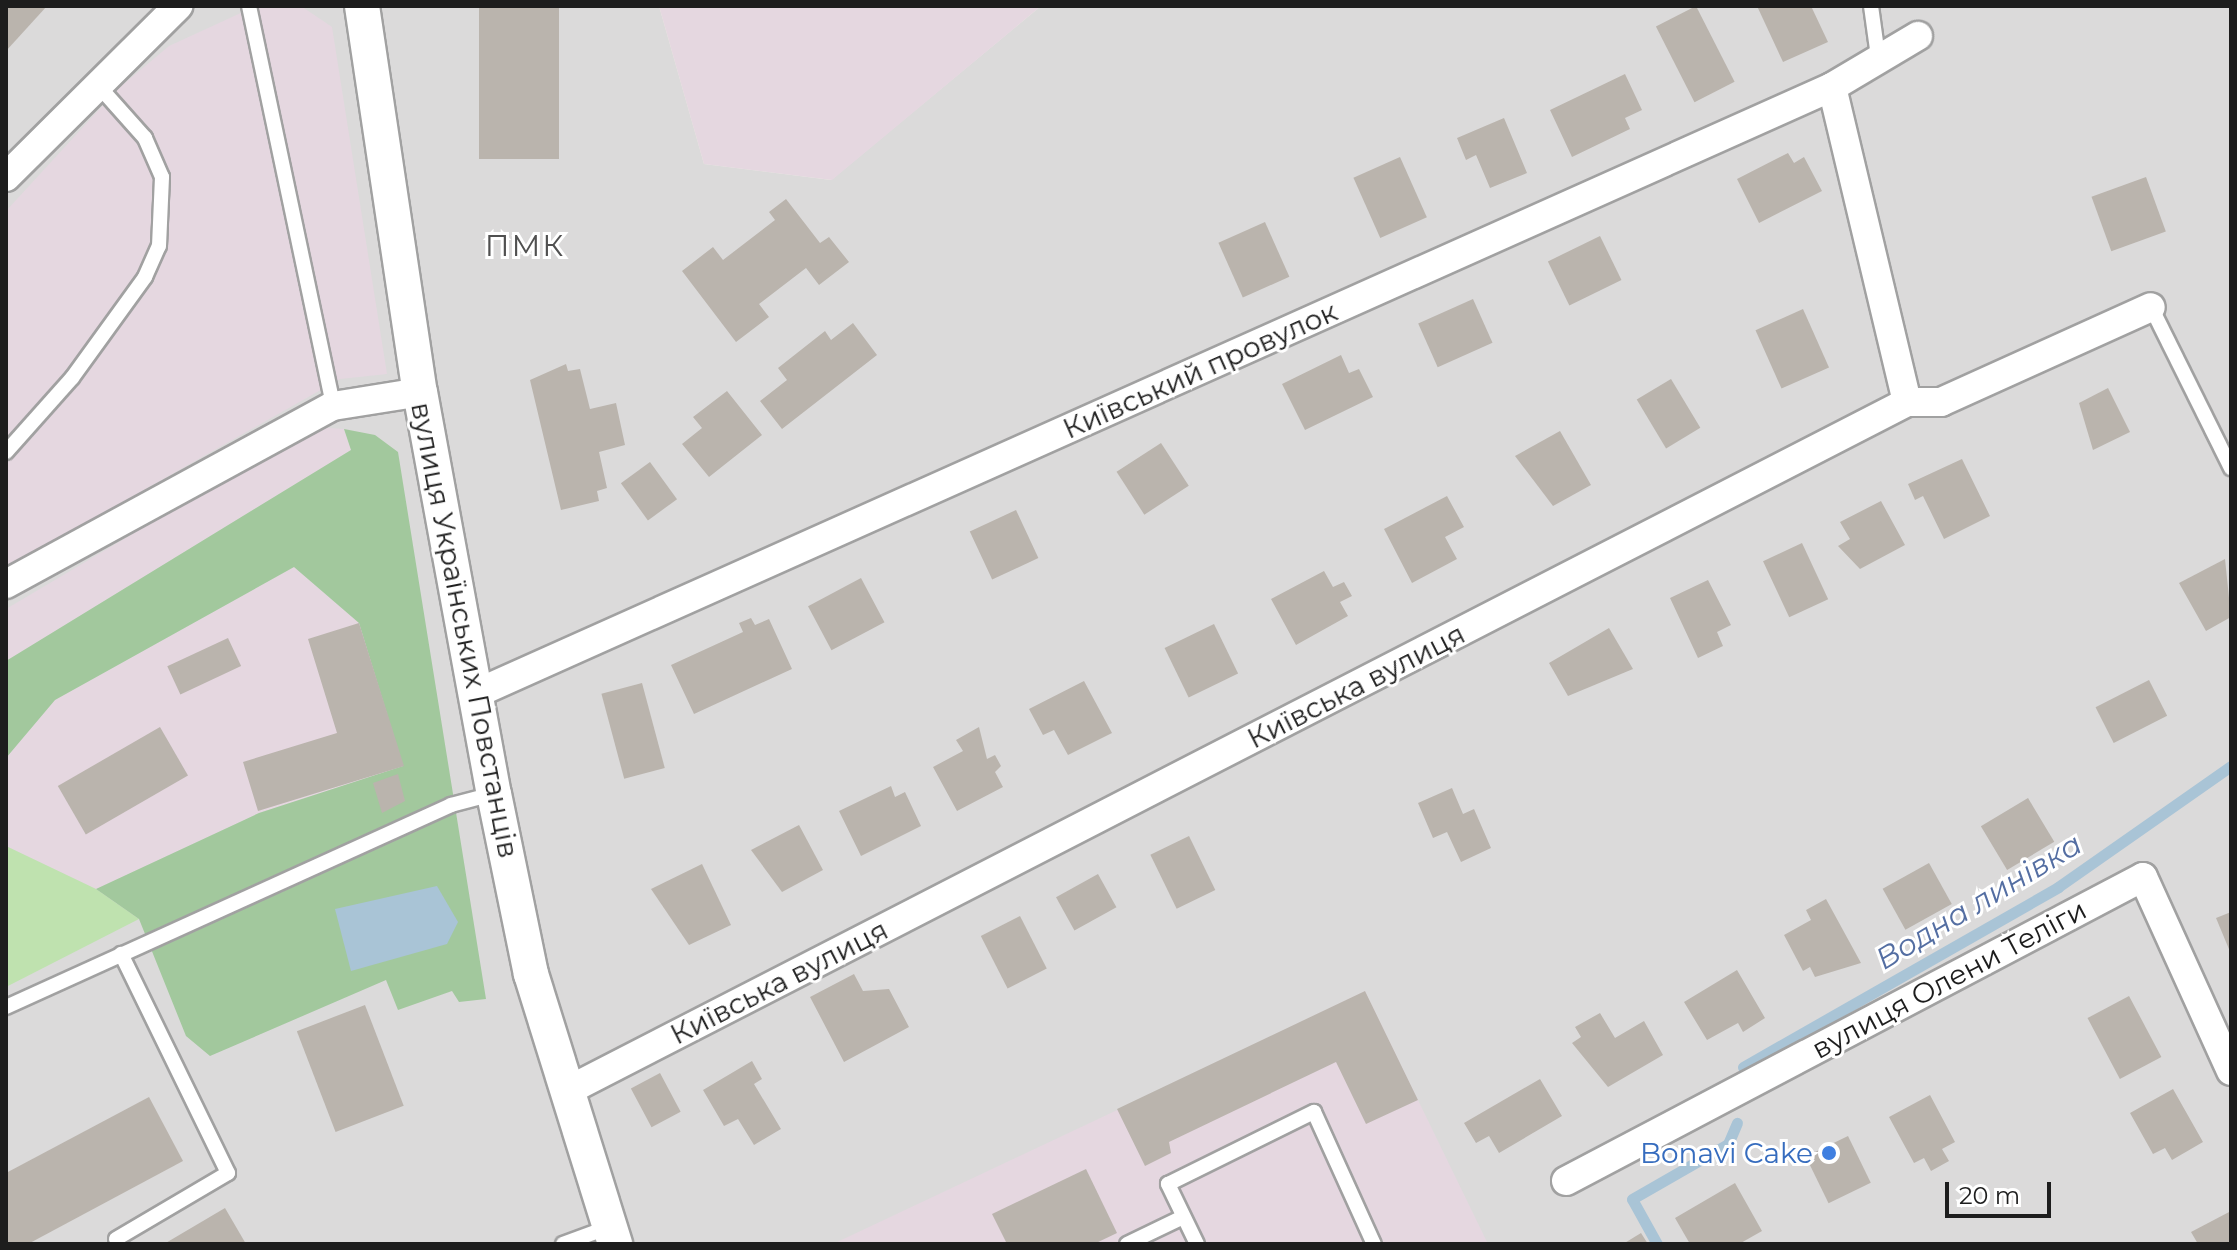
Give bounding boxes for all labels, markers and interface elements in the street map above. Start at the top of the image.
district label: ПМК [485,228,565,264]
street label: Київський провулок [1058,294,1342,446]
street label: вулиця Українських Повстанців [404,399,526,861]
street label: Київська вулиця [1242,617,1470,755]
water label: Водна линівка [1870,826,2088,978]
street label: вулиця Олени Теліги [1806,892,2092,1066]
street label: Київська вулиця [665,913,893,1051]
place label: Bonavi Cake [1640,1136,1813,1170]
marker: Bonavi Cake [1820,1144,1838,1162]
scale bar [1949,1166,2055,1216]
text: 20 m [1959,1181,2020,1210]

